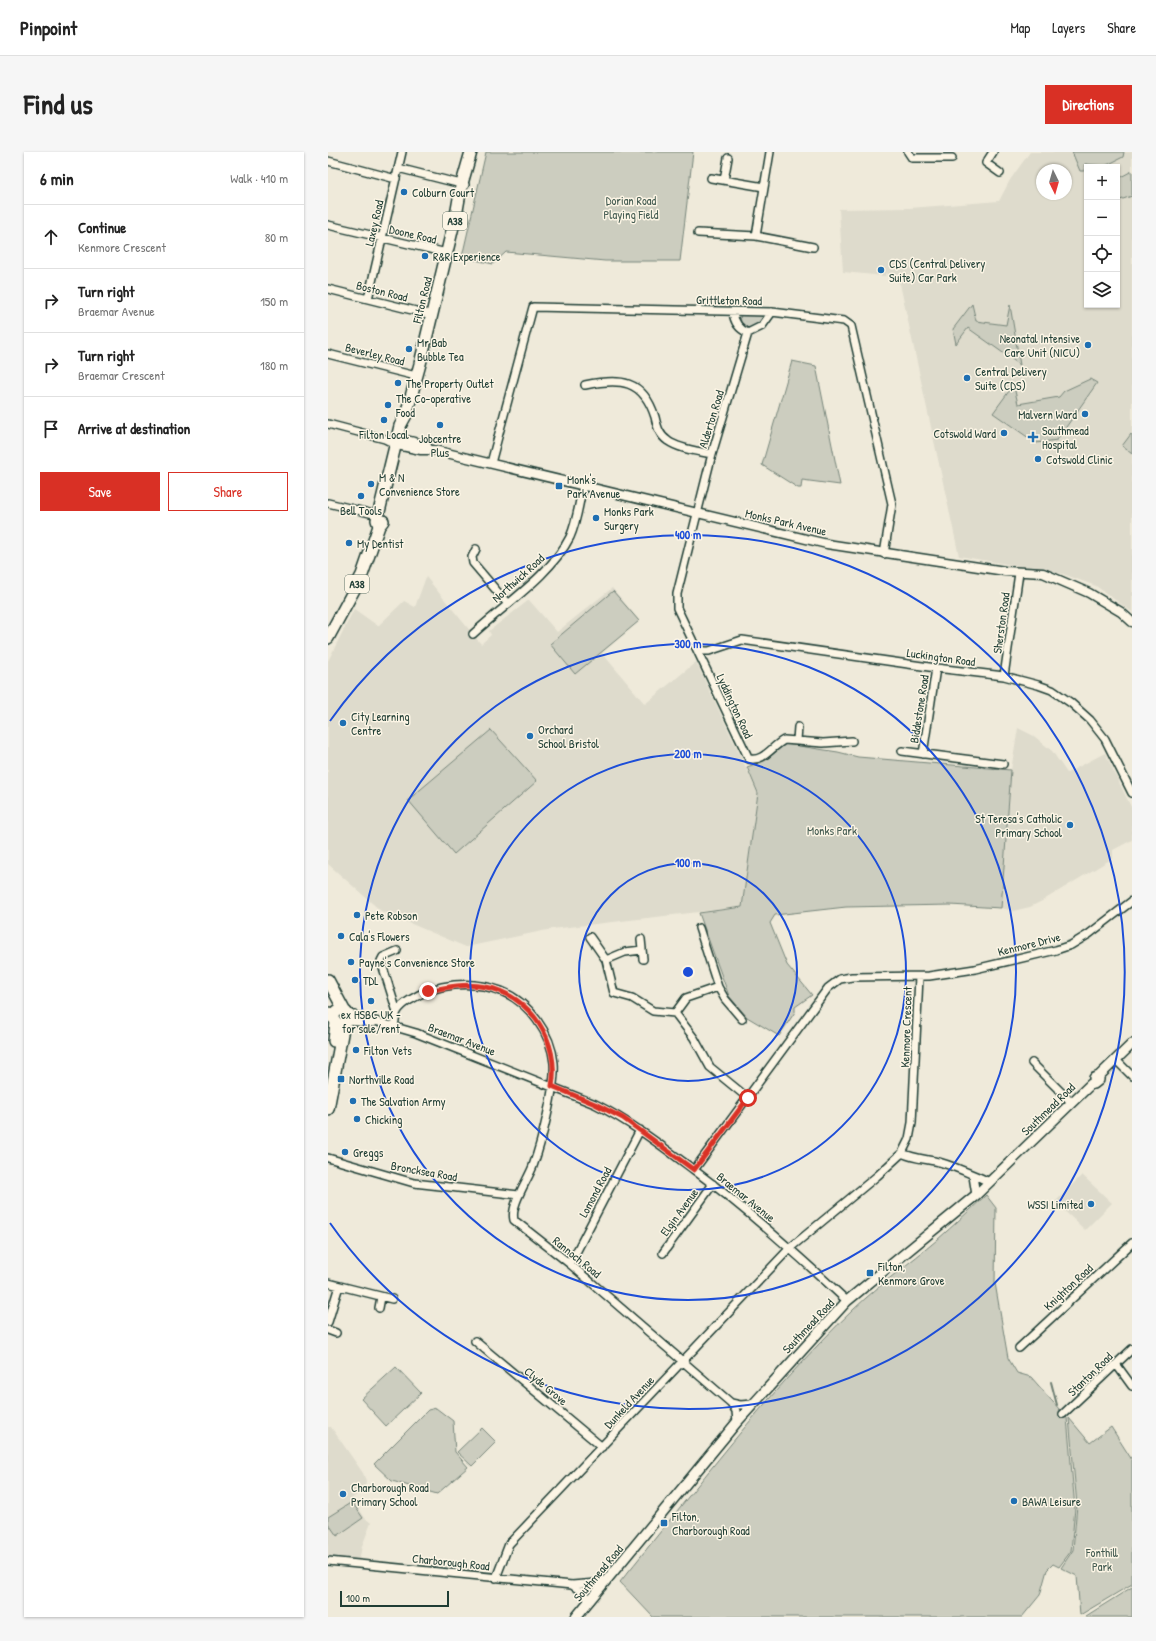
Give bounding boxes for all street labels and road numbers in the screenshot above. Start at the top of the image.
street label: Laxey Road [360,198,388,248]
road number: A38 [443,212,467,230]
street label: Doone Road [388,220,439,248]
street label: Filton Road [408,275,436,326]
street label: Boston Road [355,276,410,306]
street label: Grittleton Road [696,291,763,309]
street label: Beverley Road [344,338,407,370]
street label: Alderton Road [694,388,728,450]
street label: Monks Park Avenue [744,504,829,540]
street label: Northwick Road [488,550,548,606]
road number: A38 [345,575,369,593]
street label: Sherston Road [988,591,1014,655]
street label: Luckington Road [906,644,977,670]
street label: Lyddington Road [713,671,757,741]
street label: Biddestone Road [905,673,933,744]
street label: Kenmore Drive [996,928,1062,960]
street label: Kenmore Crescent [896,985,916,1068]
street label: Braemar Avenue [426,1018,498,1060]
street label: Southmead Road [1017,1079,1079,1139]
street label: Broncksea Road [389,1157,459,1185]
street label: Lomond Road [575,1164,616,1220]
street label: Braemar Avenue [713,1168,779,1226]
street label: Elgin Avenue [656,1185,702,1239]
street label: Rannoch Road [549,1232,605,1282]
street label: Knighton Road [1040,1260,1097,1314]
street label: Southmead Road [778,1295,838,1357]
street label: Stanton Road [1064,1348,1116,1400]
street label: Clyde Grove [521,1363,571,1409]
street label: Dunkeld Avenue [600,1372,658,1432]
street label: Southmead Road [569,1541,627,1605]
street label: Charborough Road [411,1549,491,1575]

